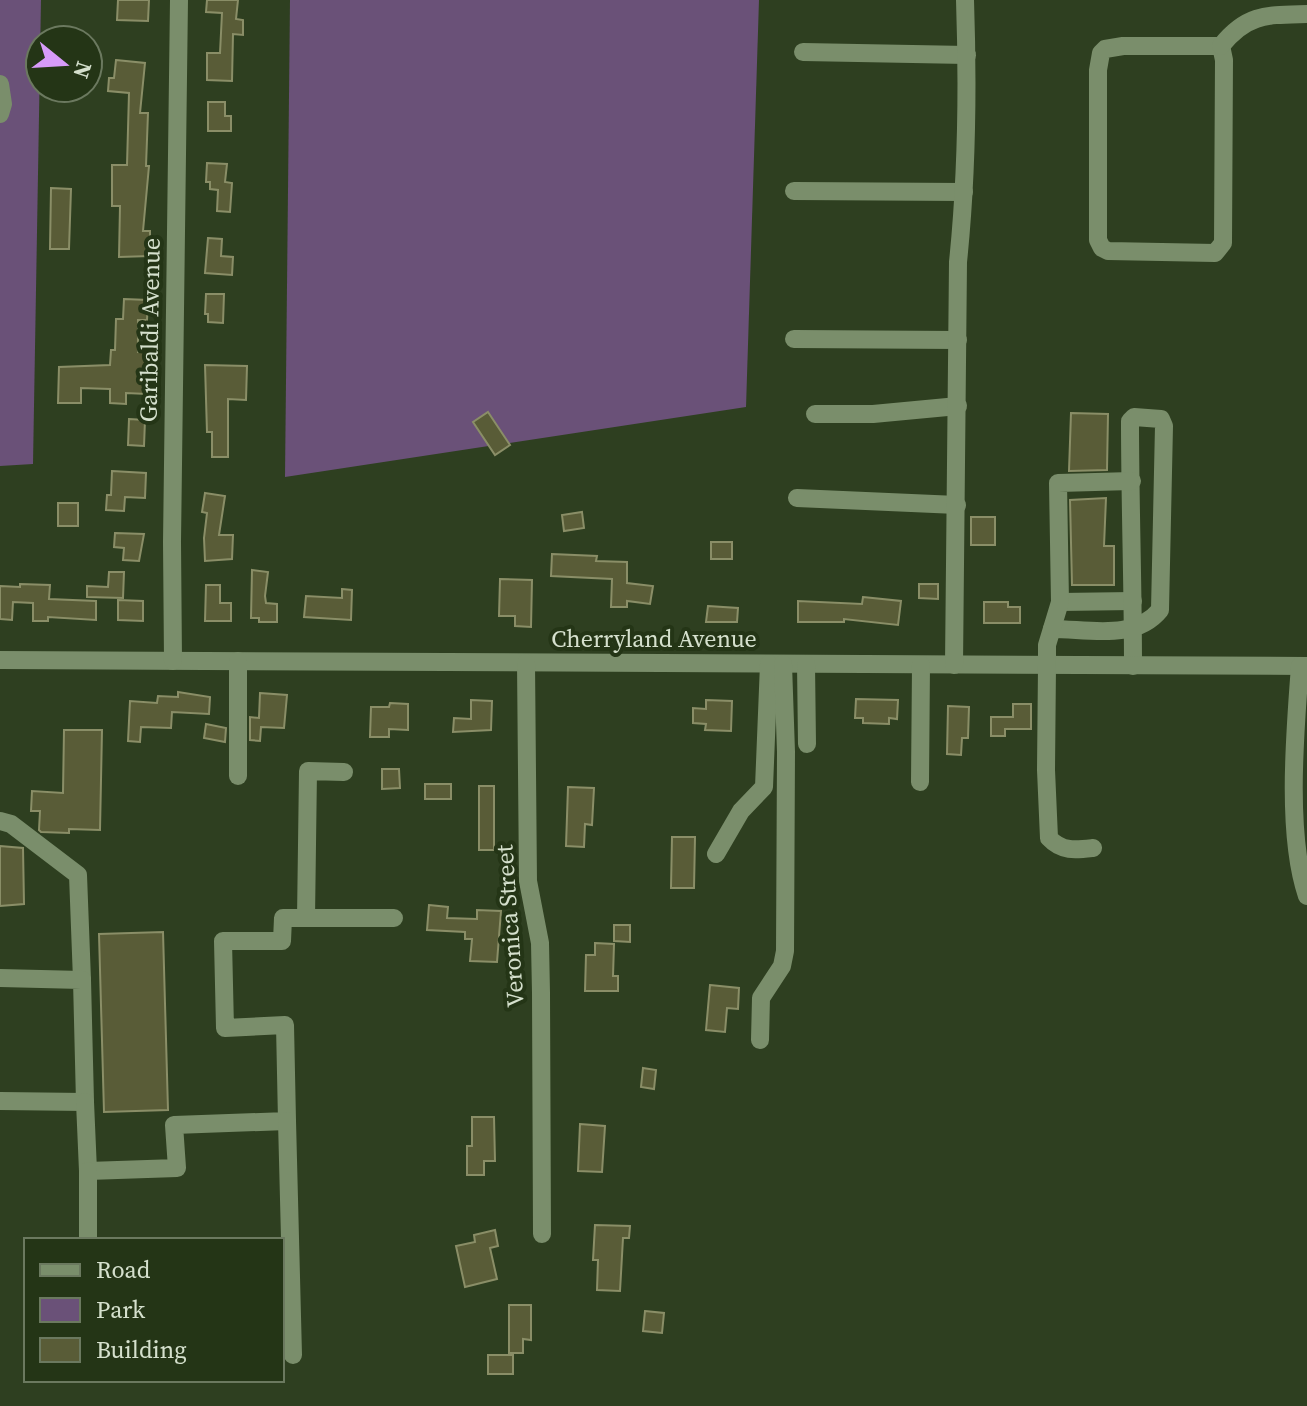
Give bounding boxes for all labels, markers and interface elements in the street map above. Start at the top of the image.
north arrow [24,24,104,104]
text: N [66,58,100,82]
street label: Garibaldi Avenue [131,238,168,422]
street label: Cherryland Avenue [551,622,757,655]
street label: Veronica Street [487,843,532,1009]
legend [24,1238,284,1382]
text: Road [96,1253,151,1286]
text: Park [96,1293,146,1326]
text: Building [96,1333,187,1366]

